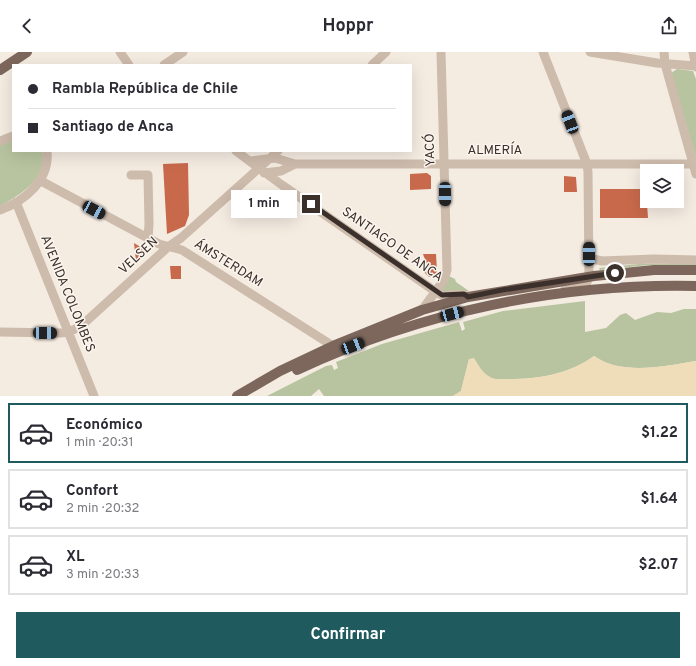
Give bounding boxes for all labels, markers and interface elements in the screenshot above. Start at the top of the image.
icon: back [16,15,38,37]
text: Hoppr [323,15,373,38]
icon: share [658,15,680,37]
text: Rambla República de Chile [52,80,238,99]
car [560,109,580,135]
text: Santiago de Anca [52,118,174,137]
street label: YACÓ [420,133,440,167]
street label: ALMERÍA [468,141,523,159]
map controls [640,164,684,208]
button: layers [640,164,684,208]
car [439,182,451,206]
callout: 1 min [231,190,297,218]
route end [302,195,320,213]
text: 1 min [248,196,280,212]
car [81,199,107,221]
street label: SANTIAGO DE ANCA [338,204,446,286]
street label: AVENIDA COLOMBES [36,233,98,355]
street label: VELSEN [116,234,162,278]
street label: ÁMSTERDAM [191,235,266,291]
car [583,242,595,266]
route start [606,264,624,282]
car [439,305,465,323]
car [33,327,57,339]
car [340,336,366,356]
icon: car [18,415,54,451]
text: Económico [66,416,143,435]
text: $1.22 [641,424,678,443]
text: 1 min · 20:31 [66,435,134,451]
icon: car [18,481,54,517]
text: Confort [66,482,118,501]
text: $1.64 [640,490,678,509]
text: 2 min · 20:32 [66,501,140,517]
icon: car [18,547,54,583]
text: XL [66,548,84,567]
text: $2.07 [639,556,678,575]
text: 3 min · 20:33 [66,567,140,583]
button: Confirmar [16,612,680,658]

